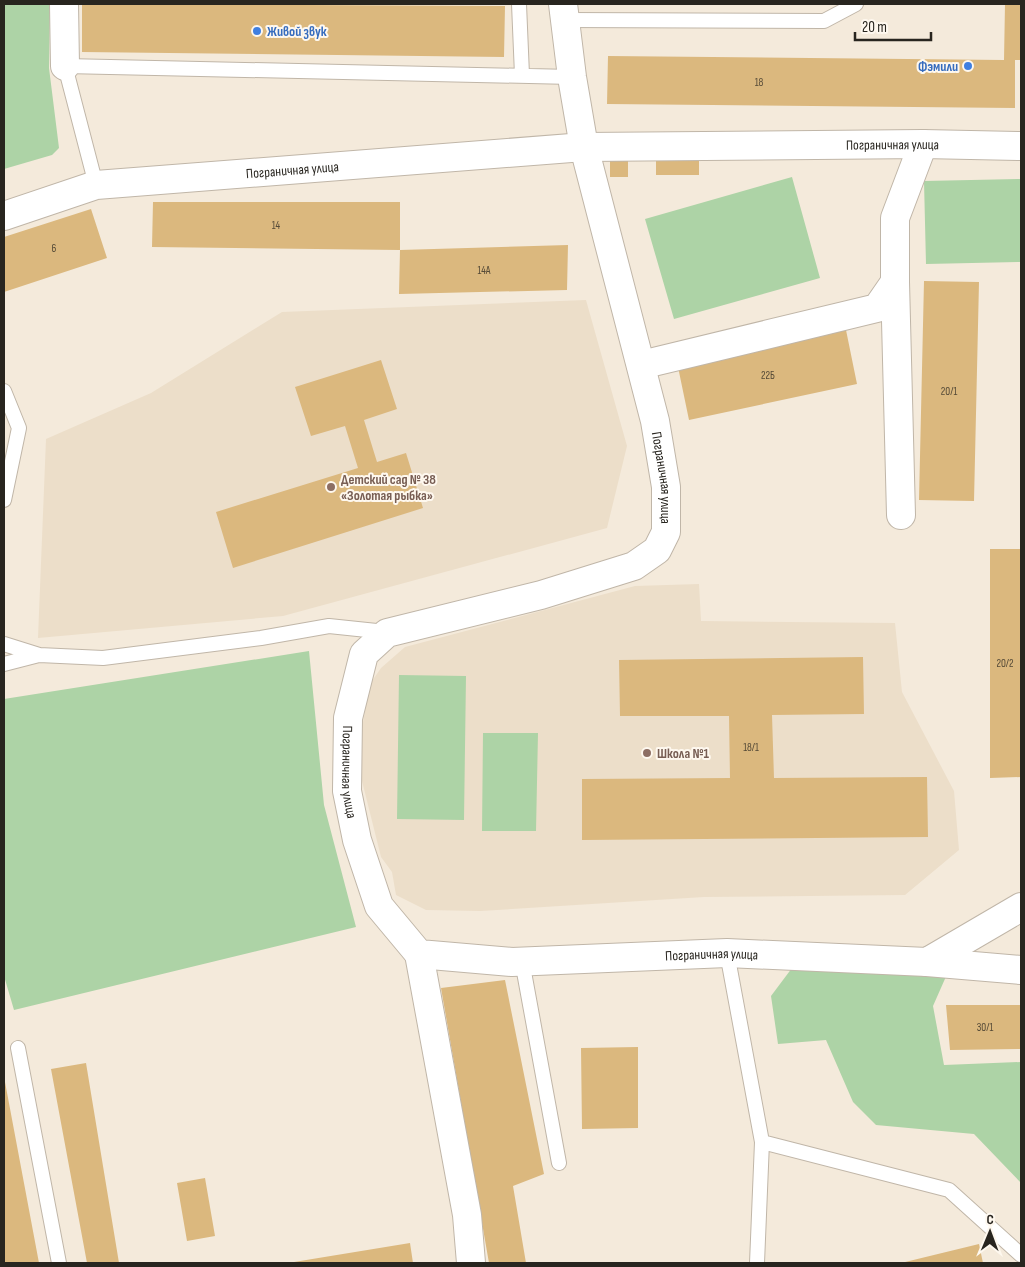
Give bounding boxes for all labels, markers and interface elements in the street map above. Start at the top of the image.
scale bar [855,10,931,42]
text: 20 m [862,18,887,37]
place label: Живой звук [267,23,327,40]
marker: Живой звук [251,25,263,37]
place label: Фэмили [918,58,958,75]
marker: Фэмили [962,60,974,72]
house number: 18 [755,76,764,89]
street label: Пограничная улица [846,136,939,154]
street label: Пограничная улица [245,158,339,182]
house number: 14 [272,219,281,232]
house number: 6 [52,242,57,255]
house number: 14А [477,264,491,277]
house number: 22Б [761,369,775,382]
house number: 20/1 [941,385,957,398]
street label: Пограничная улица [648,430,674,524]
place label: Детский сад № 38 «Золотая рыбка» [341,471,436,504]
marker: Детский сад № 38 «Золотая рыбка» [325,481,337,493]
house number: 20/2 [996,657,1014,670]
street label: Пограничная улица [338,726,360,820]
house number: 18/1 [743,741,759,754]
place label: Школа №1 [657,745,710,762]
marker: Школа №1 [641,747,653,759]
street label: Пограничная улица [665,945,758,965]
house number: 30/1 [977,1021,993,1034]
north arrow [965,1207,1015,1257]
text: С [986,1211,994,1228]

